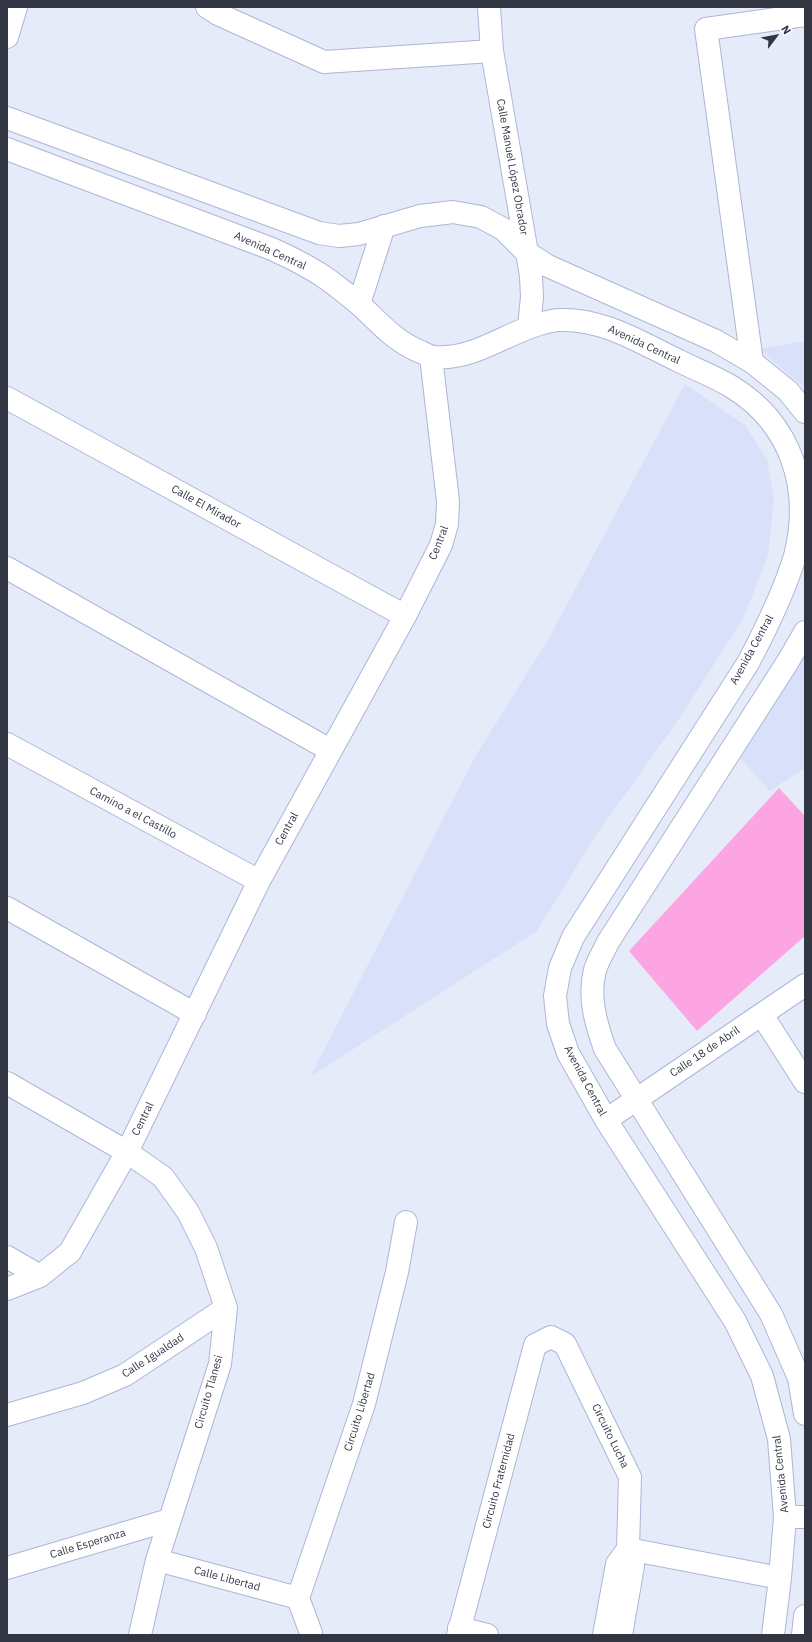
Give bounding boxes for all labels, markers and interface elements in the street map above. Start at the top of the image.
north arrow [756,16,796,56]
text: N [778,23,794,37]
street label: Calle Manuel López Obrador [493,98,531,236]
street label: Avenida Central [232,229,308,273]
street label: Avenida Central [606,323,682,367]
street label: Calle El Mirador [169,482,243,532]
street label: Central [426,524,452,562]
street label: Avenida Central [727,613,777,687]
street label: Camino a el Castillo [87,784,179,842]
street label: Central [273,810,301,848]
street label: Calle 18 de Abril [668,1024,742,1080]
street label: Avenida Central [561,1044,609,1118]
street label: Central [129,1100,157,1138]
street label: Calle Igualdad [120,1331,186,1381]
street label: Circuito Tlanesi [192,1354,226,1430]
street label: Circuito Libertad [342,1371,378,1453]
street label: Circuito Lucha [589,1402,631,1470]
street label: Circuito Fraternidad [480,1432,518,1530]
street label: Avenida Central [770,1435,792,1513]
street label: Calle Esperanza [49,1526,127,1562]
street label: Calle Libertad [192,1564,262,1594]

